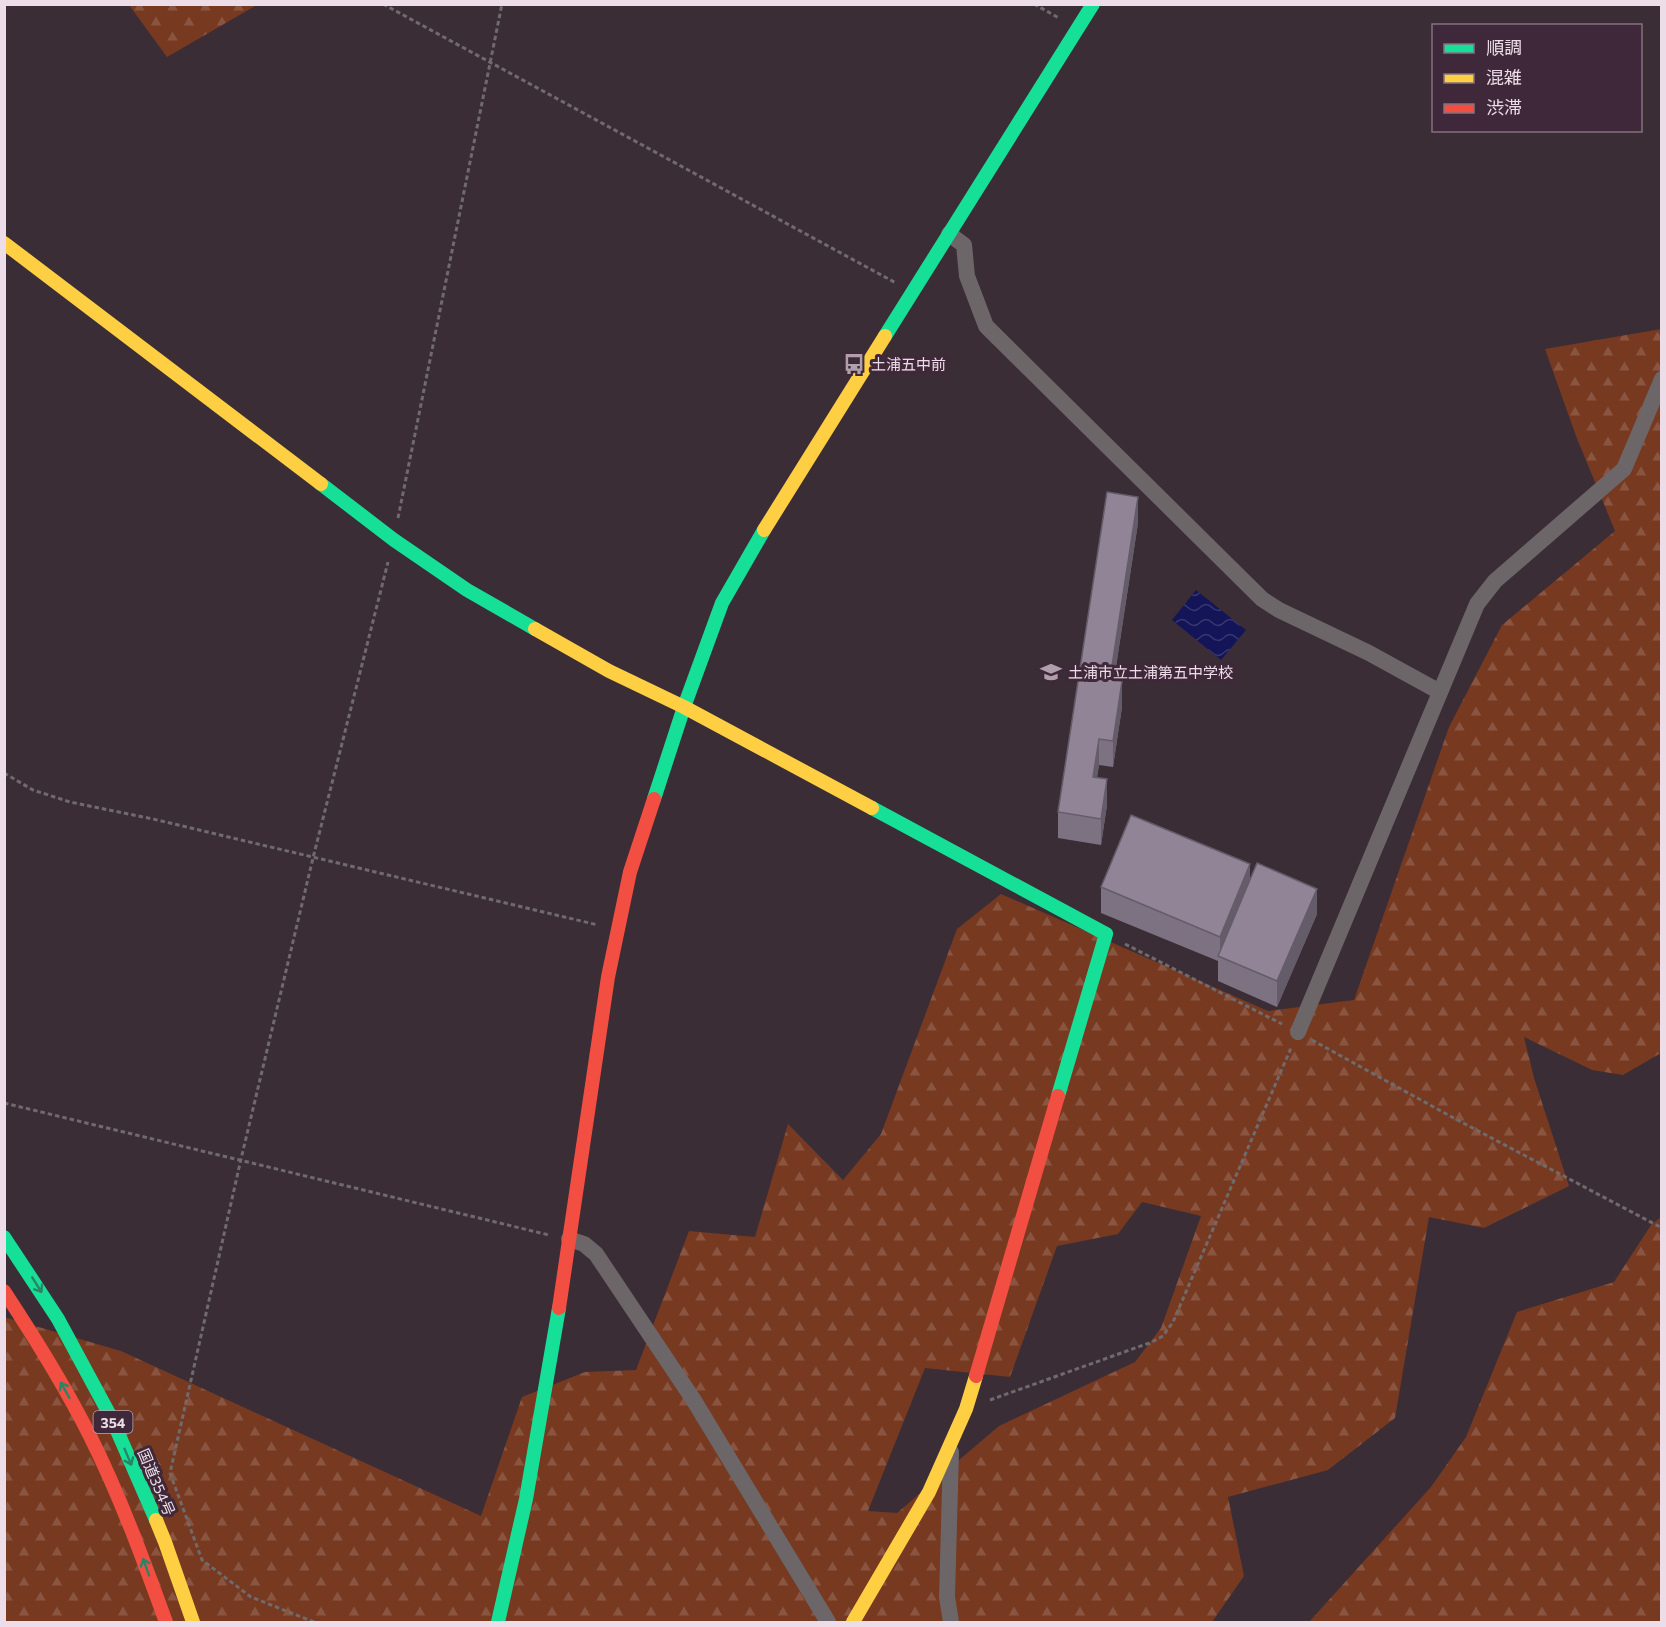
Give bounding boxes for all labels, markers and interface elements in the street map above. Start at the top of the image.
legend [1432,24,1642,132]
text: 順調 [1486,36,1522,58]
text: 混雑 [1486,66,1522,88]
text: 渋滞 [1486,96,1522,118]
bus stop icon: 土浦五中前 [842,352,866,376]
place label: 土浦五中前 [871,355,946,373]
school or university icon: 土浦市立土浦第五中学校 [1039,660,1063,684]
place label: 土浦市立土浦第五中学校 [1068,663,1233,681]
one-way arrow [30,1277,43,1294]
one-way arrow [59,1382,70,1400]
road number: 354 [94,1411,132,1433]
street label: 国道354号 [135,1446,179,1518]
one-way arrow [123,1448,134,1466]
one-way arrow [140,1559,151,1577]

